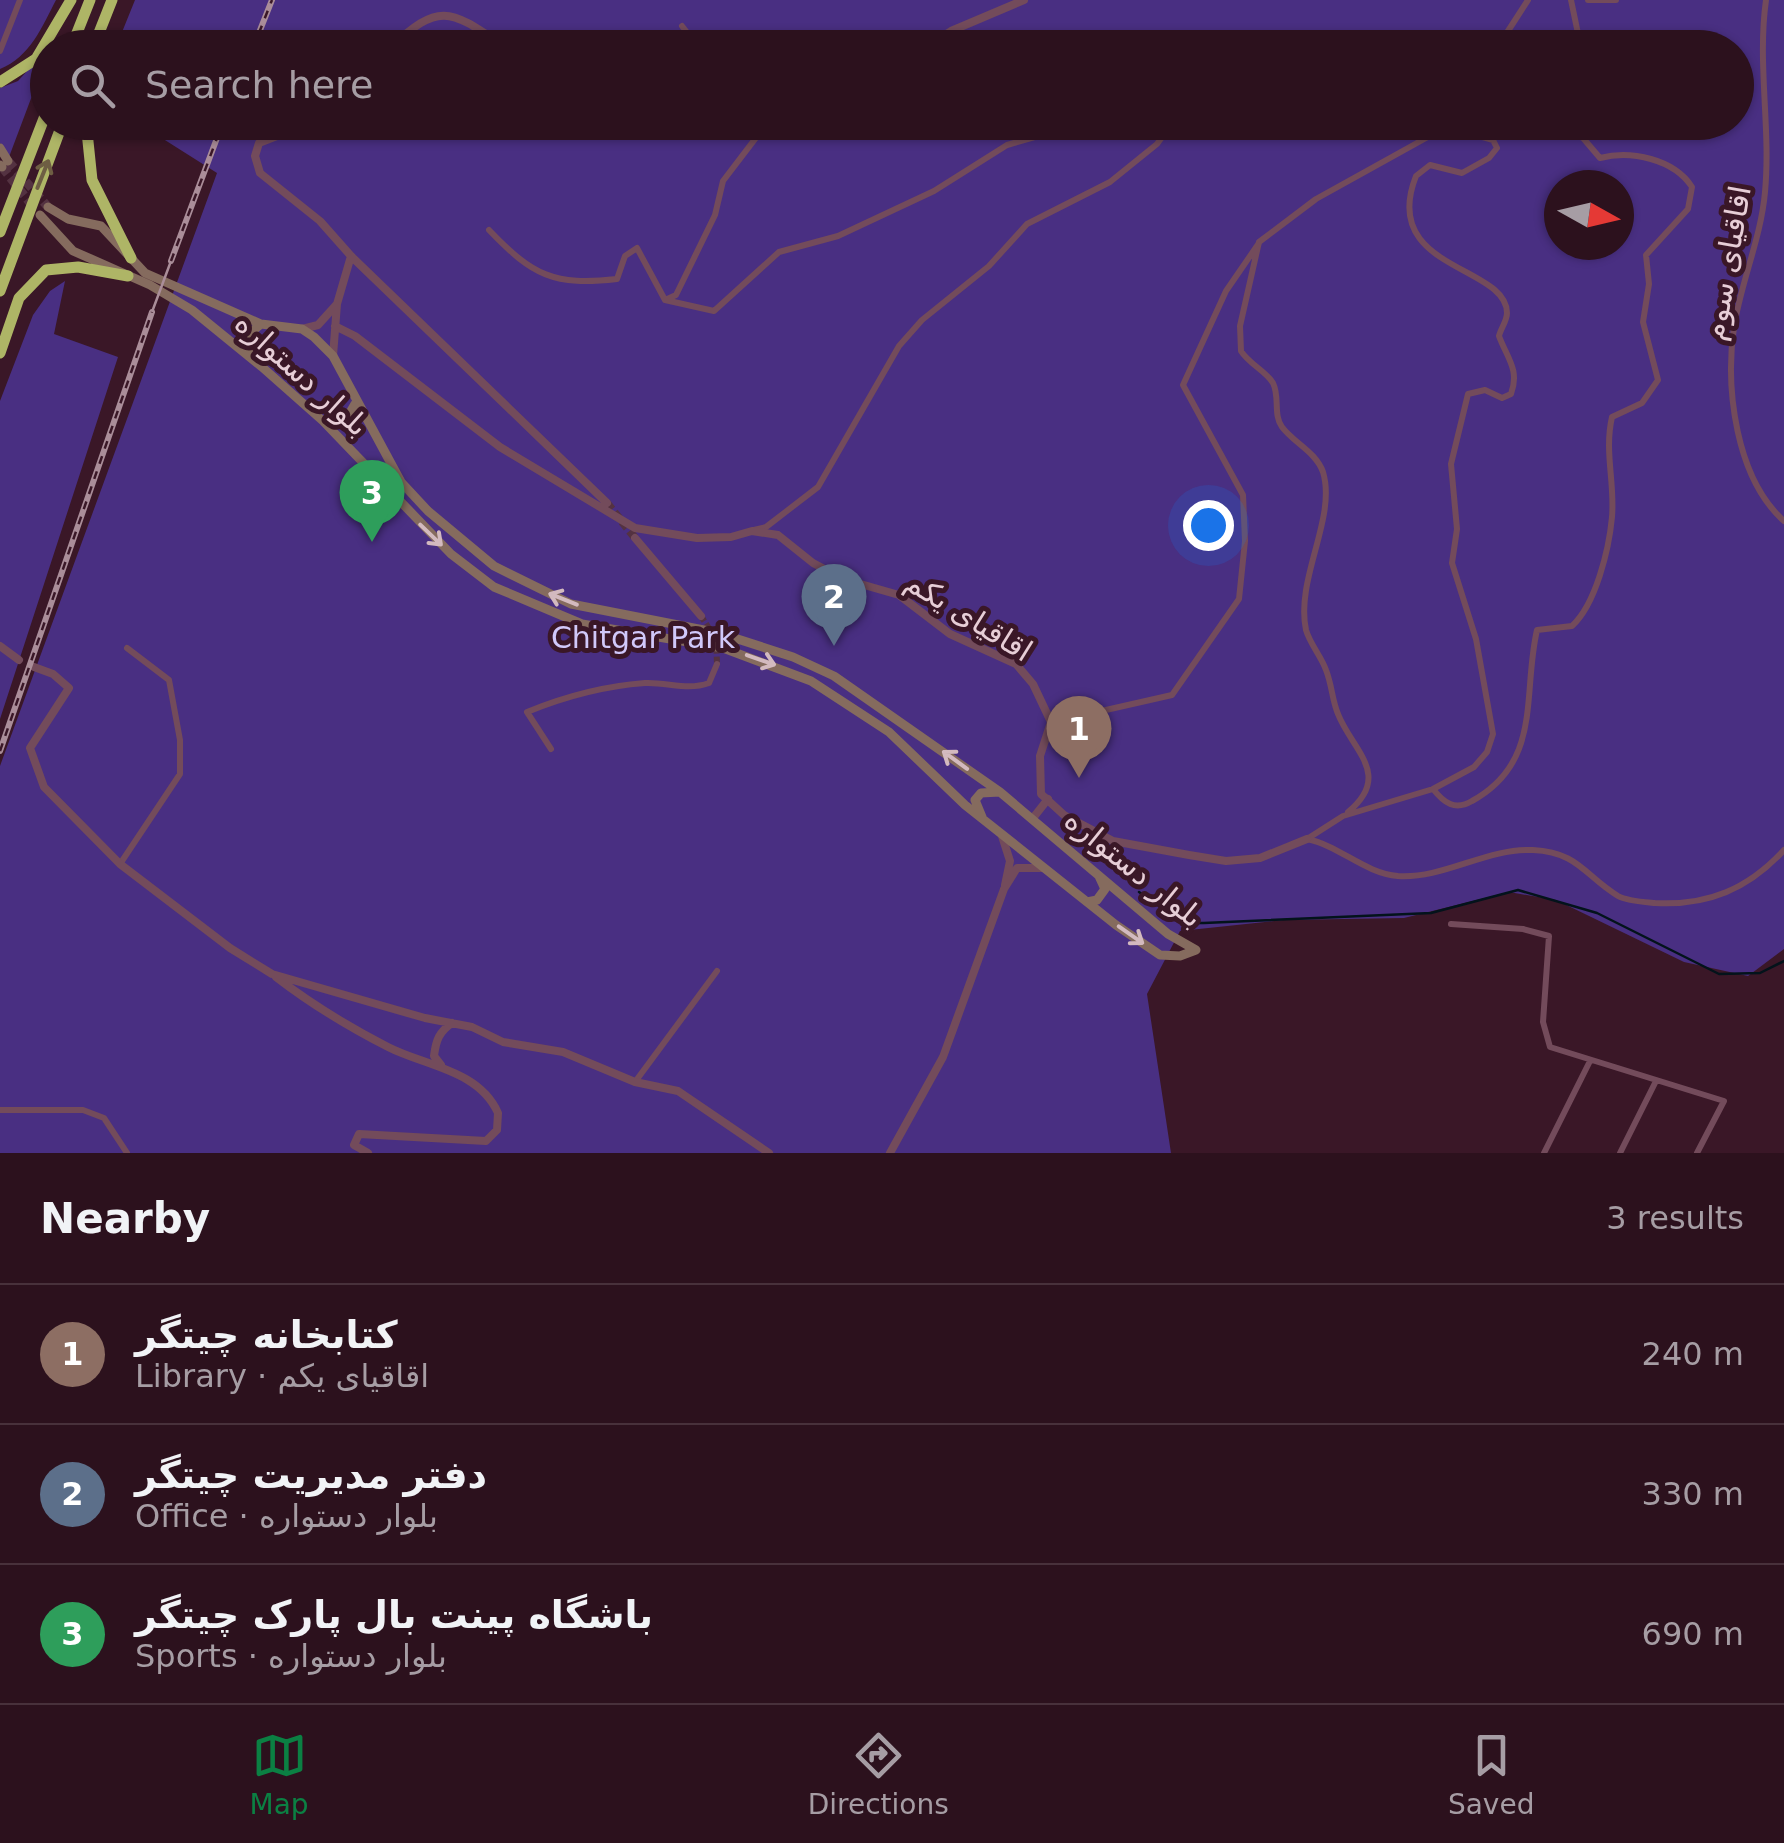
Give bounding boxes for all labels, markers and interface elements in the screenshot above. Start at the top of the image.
search box [30,30,1754,140]
icon: search [65,58,120,113]
text: Search here [145,63,373,107]
one-way arrow [35,159,53,189]
north arrow [1544,170,1634,260]
street label: اقاقیای سوم [1696,183,1758,343]
street label: بلوار دستواره [228,305,376,443]
pin: 3 [340,460,404,542]
your location [1183,500,1234,551]
one-way arrow [418,523,443,546]
street label: اقاقیای یکم [899,563,1039,669]
pin: 2 [802,564,866,646]
one-way arrow [548,589,579,607]
park label: Chitgar Park [551,620,736,655]
one-way arrow [744,653,776,671]
pin: 1 [1046,696,1112,778]
one-way arrow [942,749,969,770]
street label: بلوار دستواره [1058,802,1210,934]
one-way arrow [1117,924,1145,945]
text: Nearby [40,1194,210,1243]
text: 3 results [1606,1199,1744,1237]
text: کتابخانه چیتگر [135,1313,398,1357]
text: 1 [61,1335,84,1373]
text: 240 m [1642,1335,1744,1373]
text: Library · اقاقیای یکم [135,1357,429,1395]
text: دفتر مدیریت چیتگر [135,1453,487,1497]
text: 2 [61,1475,84,1513]
text: 330 m [1642,1475,1744,1513]
text: Office · بلوار دستواره [135,1497,438,1535]
text: باشگاه پینت بال پارک چیتگر [135,1593,653,1637]
text: 3 [61,1615,84,1653]
text: 690 m [1642,1615,1744,1653]
text: Sports · بلوار دستواره [135,1637,447,1675]
tab: Map [250,1728,309,1821]
tab: Directions [808,1728,949,1821]
tab: Saved [1448,1728,1534,1821]

